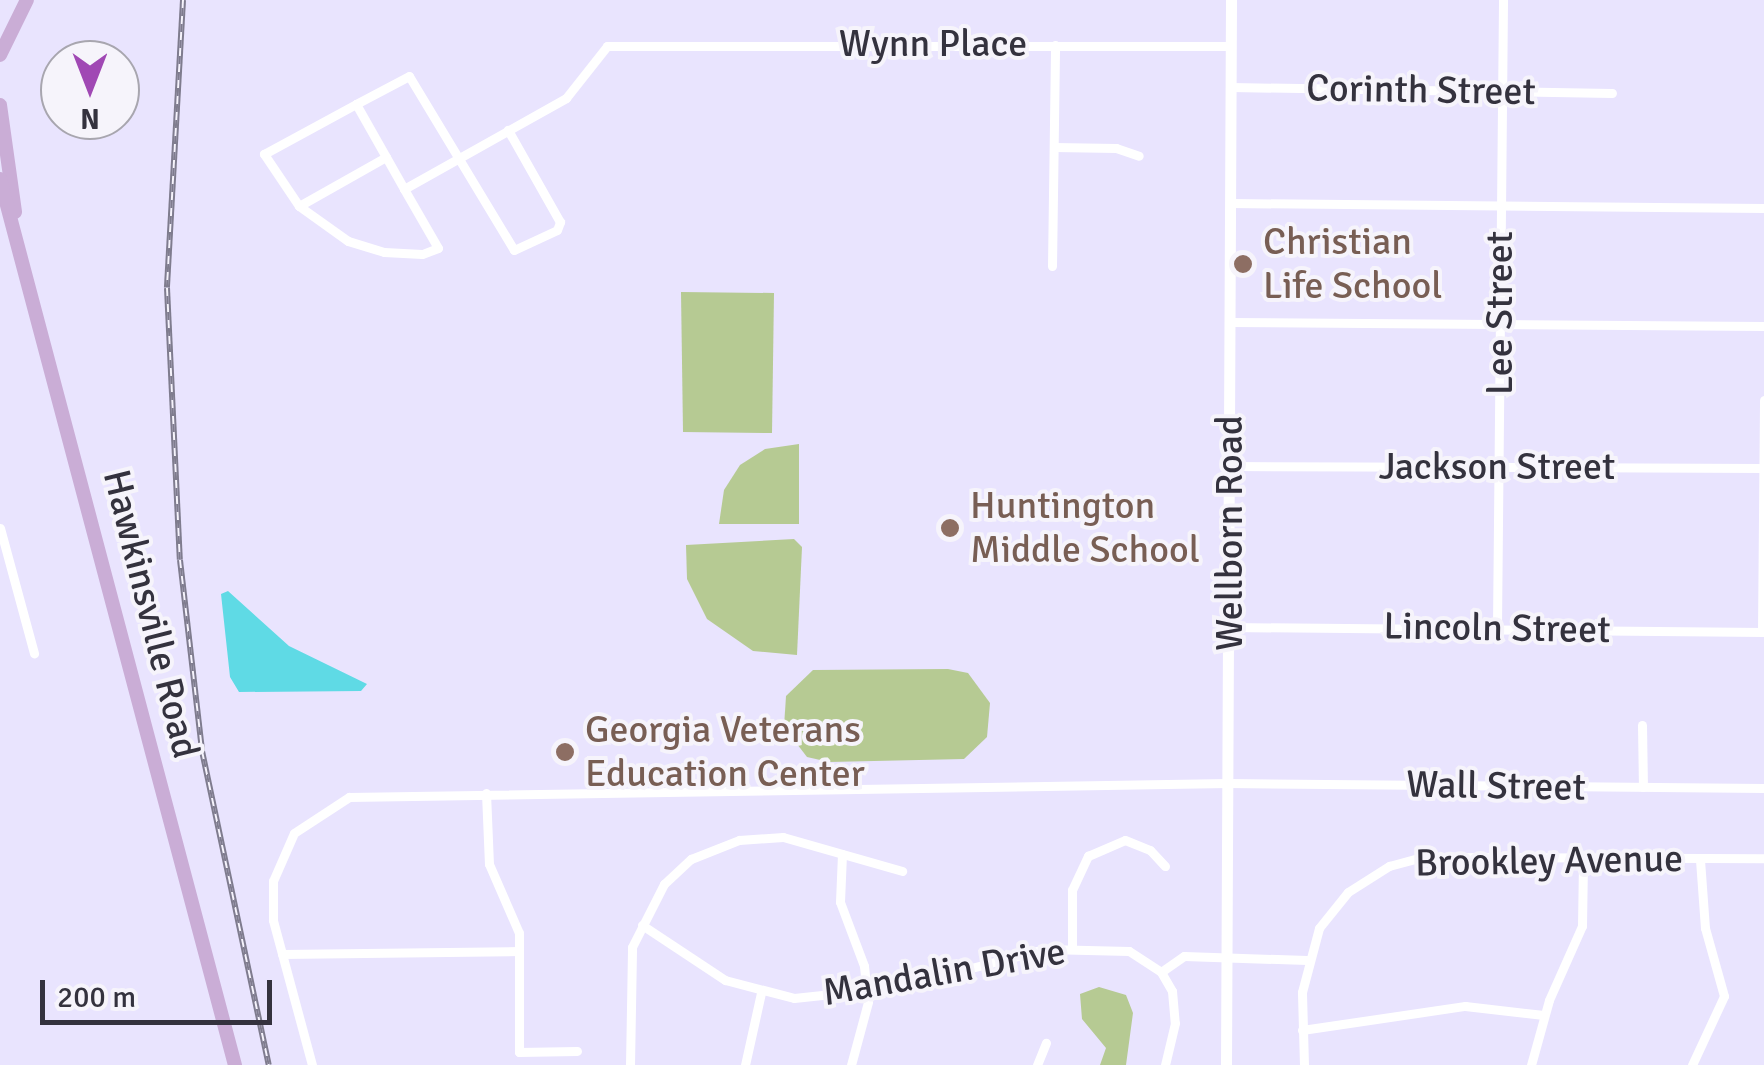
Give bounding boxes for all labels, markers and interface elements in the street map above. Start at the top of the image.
street label: Wynn Place [839,21,1027,67]
north arrow [40,40,140,140]
street label: Corinth Street [1306,65,1536,115]
text: N [80,101,100,135]
place label: Christian Life School [1263,219,1442,308]
street label: Lee Street [1477,231,1523,395]
marker: Christian Life School [1232,253,1254,275]
street label: Wellborn Road [1207,415,1253,651]
street label: Jackson Street [1379,444,1615,490]
street label: Hawkinsville Road [93,465,209,763]
place label: Huntington Middle School [970,483,1200,572]
marker: Huntington Middle School [939,517,961,539]
street label: Lincoln Street [1383,603,1611,653]
place label: Georgia Veterans Education Center [585,707,865,796]
marker: Georgia Veterans Education Center [554,741,576,763]
street label: Wall Street [1406,762,1586,810]
street label: Brookley Avenue [1415,836,1683,886]
street label: Mandalin Drive [819,928,1069,1016]
scale bar [45,960,278,1022]
text: 200 m [57,979,136,1016]

